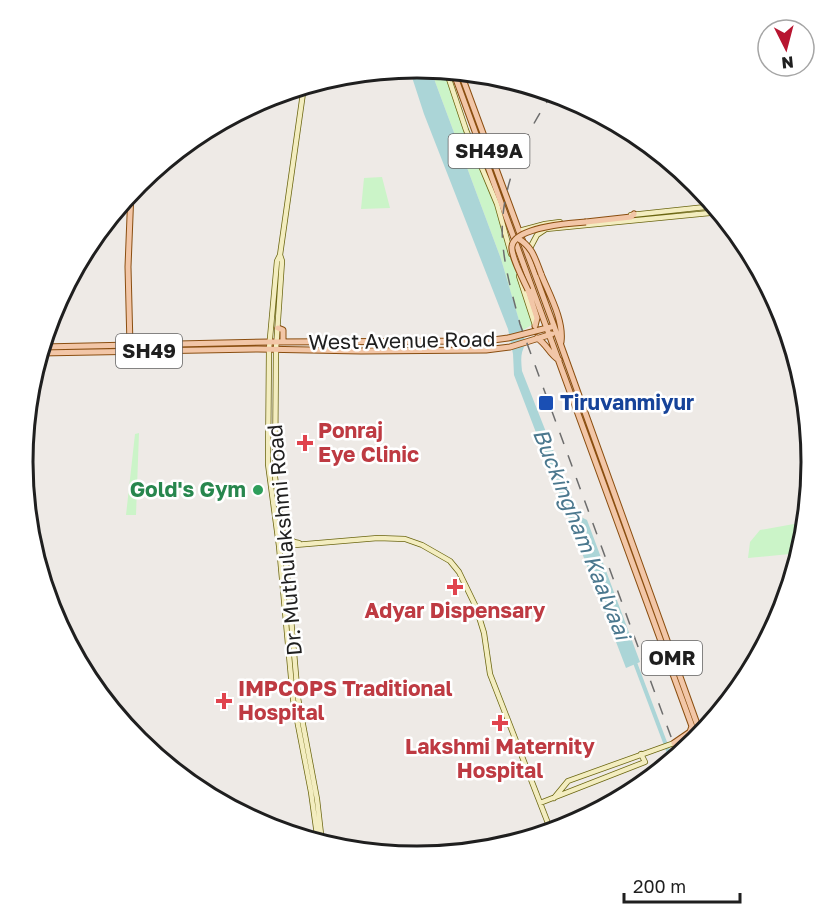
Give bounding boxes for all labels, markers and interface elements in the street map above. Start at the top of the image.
north arrow [756,18,816,78]
text: N [780,52,795,73]
road number: SH49A [448,134,530,168]
street label: West Avenue Road [308,325,496,355]
road number: SH49 [116,334,182,368]
place label: Tiruvanmiyur [560,389,694,415]
marker: Tiruvanmiyur [537,394,555,412]
place label: Ponraj Eye Clinic [318,417,419,467]
street label: Dr. Muthulakshmi Road [261,423,307,657]
water label: Buckingham Kaalvaai [528,424,638,646]
marker: Ponraj Eye Clinic [296,434,314,452]
place label: Gold's Gym [130,476,246,502]
marker: Gold's Gym [251,483,265,497]
marker: Adyar Dispensary [446,578,464,596]
place label: Adyar Dispensary [365,597,546,623]
road number: OMR [642,641,702,675]
place label: IMPCOPS Traditional Hospital [238,675,452,725]
marker: IMPCOPS Traditional Hospital [215,692,233,710]
marker: Lakshmi Maternity Hospital [491,714,509,732]
place label: Lakshmi Maternity Hospital [405,733,595,783]
scale bar [624,866,740,904]
text: 200 m [633,875,686,897]

